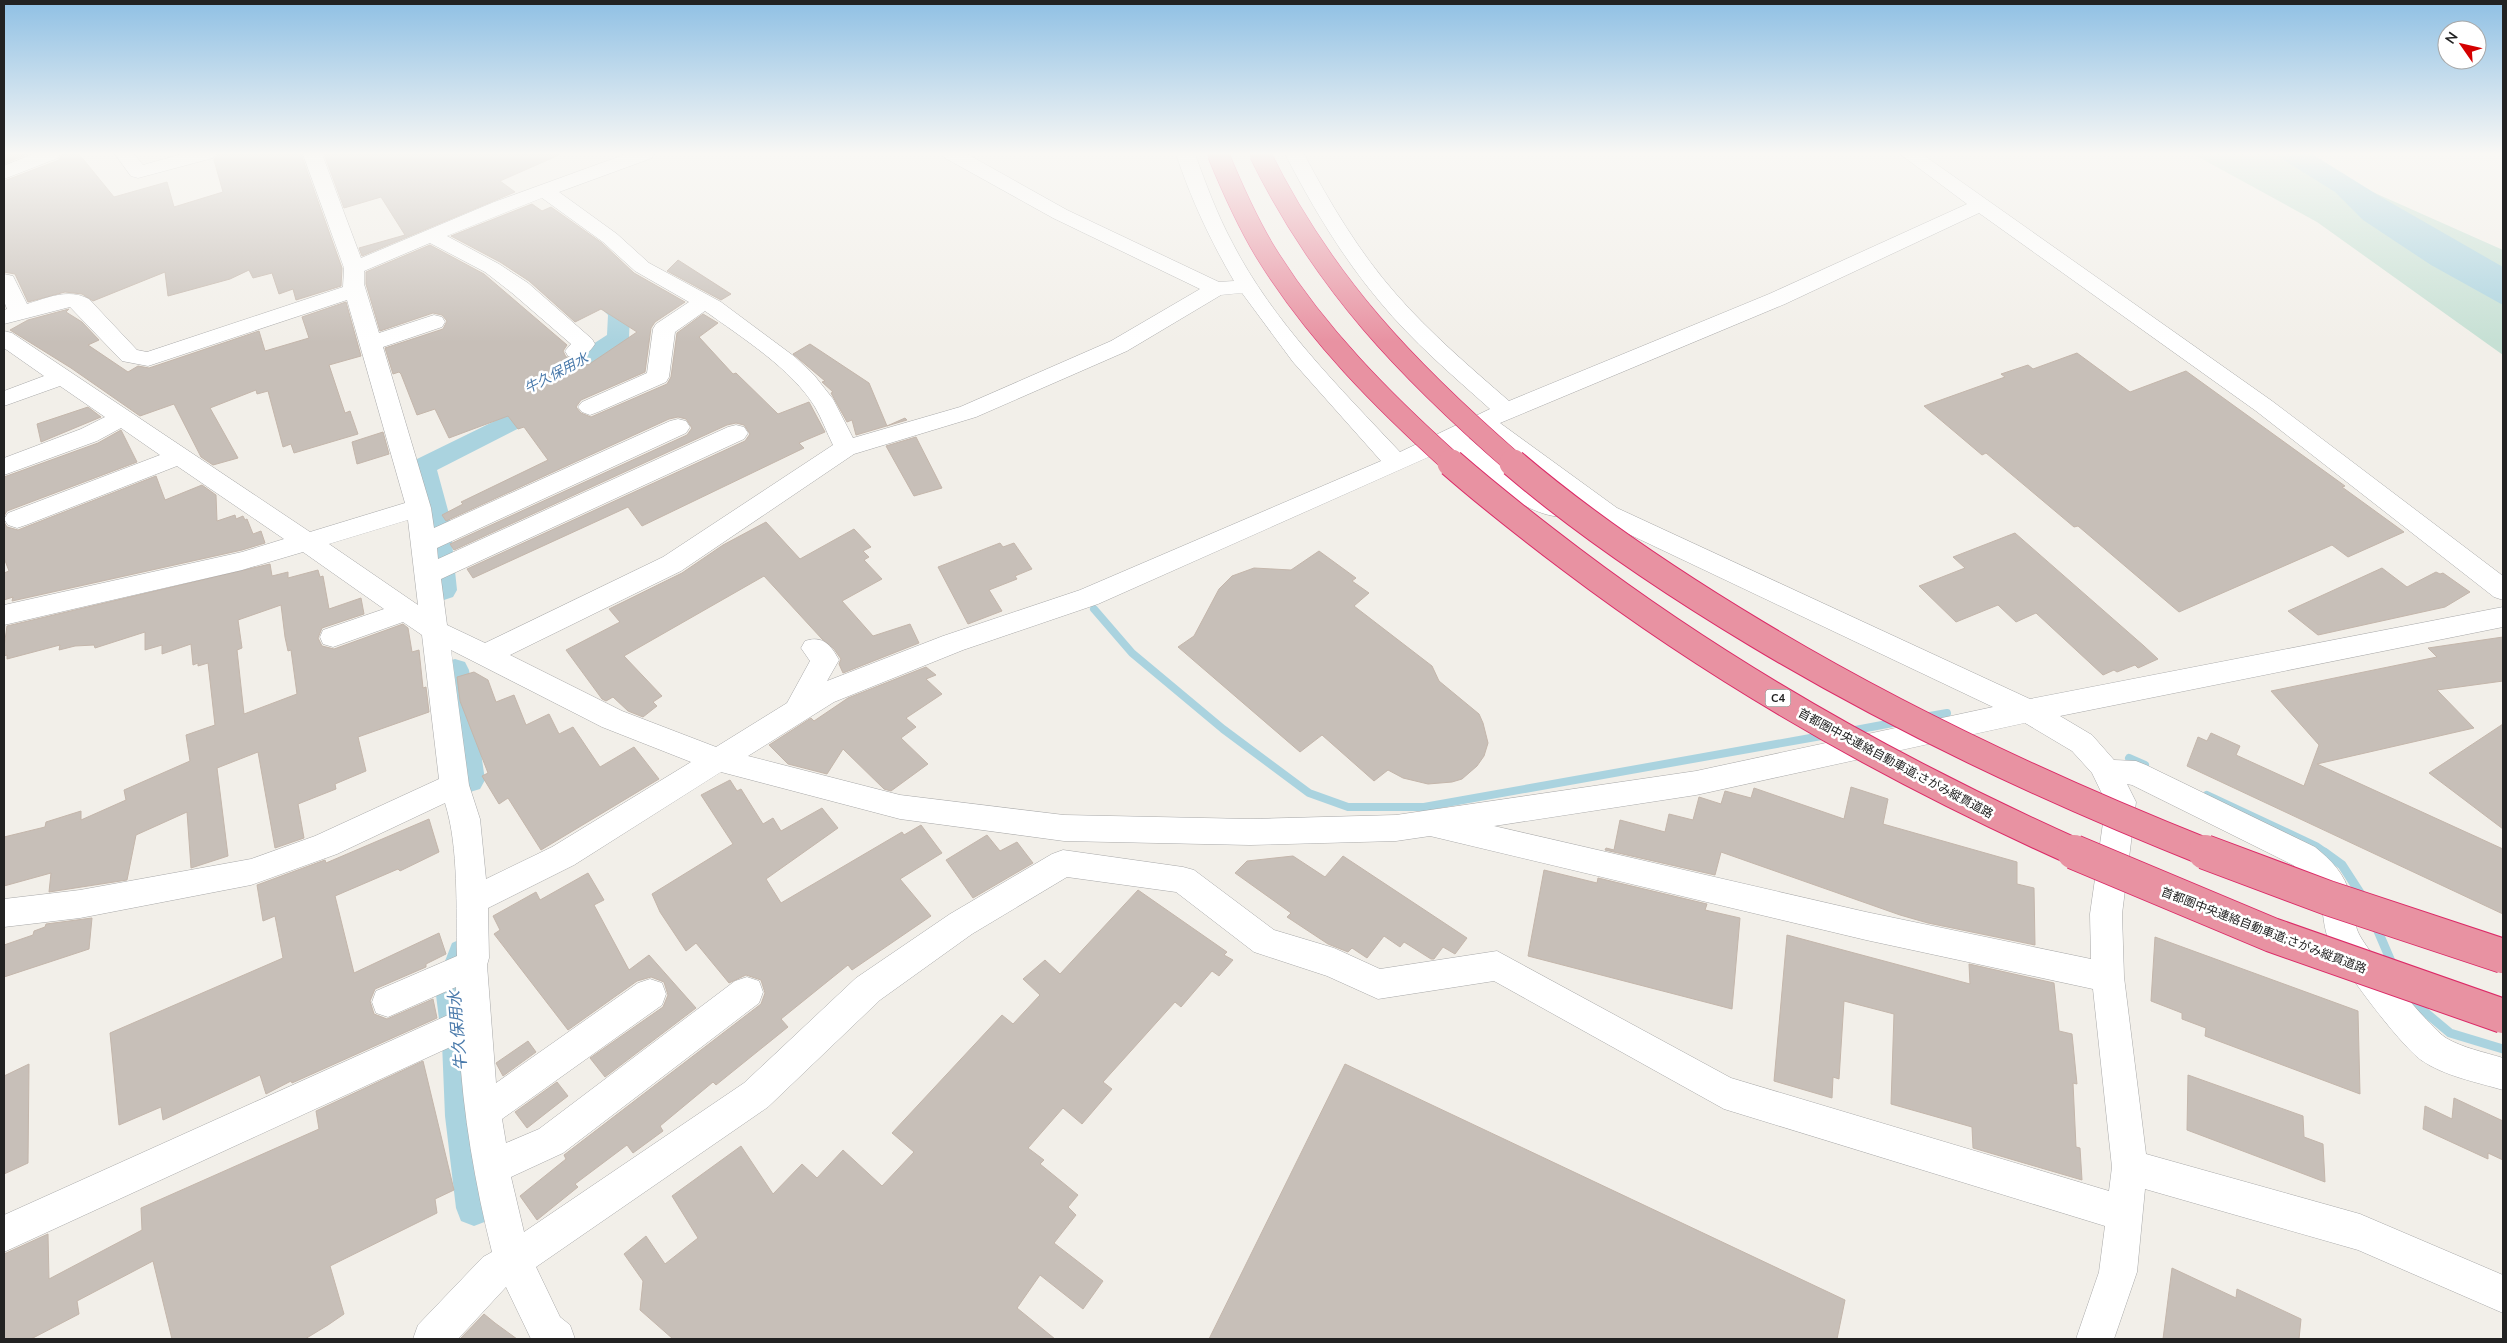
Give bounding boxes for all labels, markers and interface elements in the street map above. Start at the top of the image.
north arrow [2437,20,2487,70]
text: N [2441,28,2462,47]
water label: 牛久保用水 [521,348,593,397]
road number: C4 [1766,690,1790,706]
street label: 首都圏中央連絡自動車道;さがみ縦貫道路 [1796,705,1996,821]
street label: 首都圏中央連絡自動車道;さがみ縦貫道路 [2159,884,2369,976]
water label: 牛久保用水 [443,988,470,1072]

